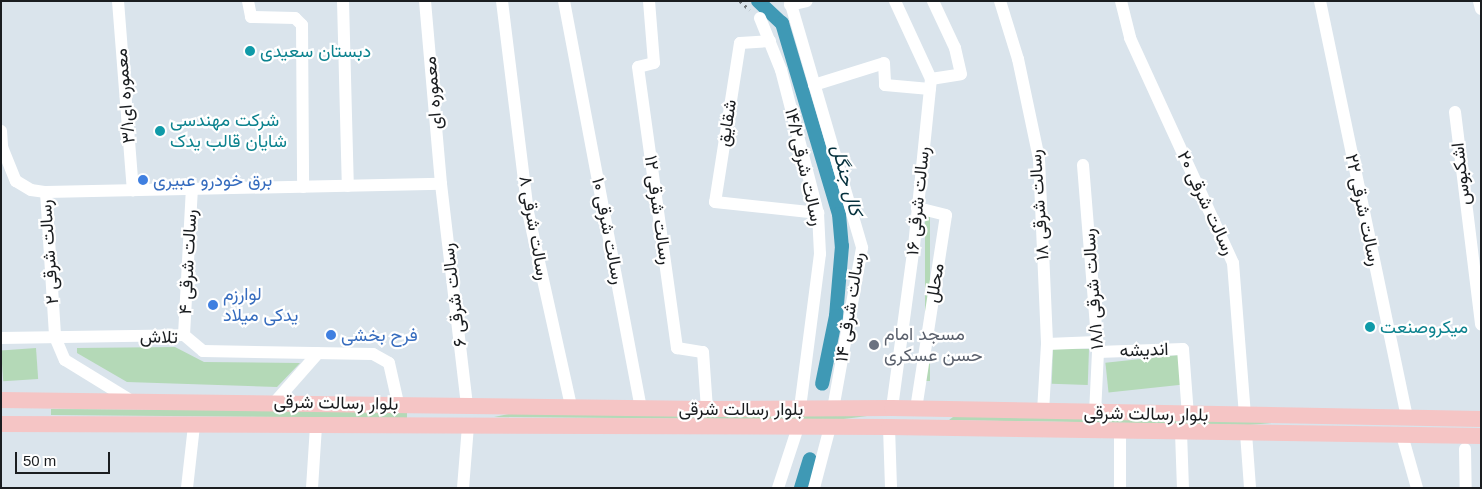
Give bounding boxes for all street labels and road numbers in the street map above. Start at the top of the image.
street label: معموره ای۳/۱ [110,48,140,144]
street label: معموره ای [419,56,447,130]
street label: شقایق [713,98,741,148]
street label: رسالت شرقی۱۴/۲ [780,106,828,228]
street label: اشکبوس [1447,142,1475,206]
street label: رسالت شرقی ۱۶ [902,145,934,257]
street label: رسالت شرقی ۲۰ [1172,147,1240,259]
street label: رسالت شرقی ۱۸ [1024,149,1054,261]
street label: رسالت شرقی ۲۲ [1341,152,1385,268]
street label: رسالت شرقی ۱۲ [640,154,676,266]
street label: رسالت شرقی ۸ [514,174,554,282]
street label: رسالت شرقی ۱۰ [587,176,629,286]
street label: رسالت شرقی ۲ [35,199,63,305]
street label: رسالت شرقی ۴ [174,209,202,315]
street label: رسالت شرقی ۱۸/۱ [1078,228,1108,350]
street label: رسالت شرقی ۶ [437,242,471,348]
street label: رسالت شرقی ۱۴ [831,251,869,363]
street label: محلل [921,262,949,304]
street label: تلاش [140,326,178,348]
street label: اندیشه [1119,338,1169,362]
street label: بلوار رسالت شرقی [273,391,399,415]
street label: بلوار رسالت شرقی [679,398,803,420]
street label: بلوار رسالت شرقی [1083,402,1209,426]

